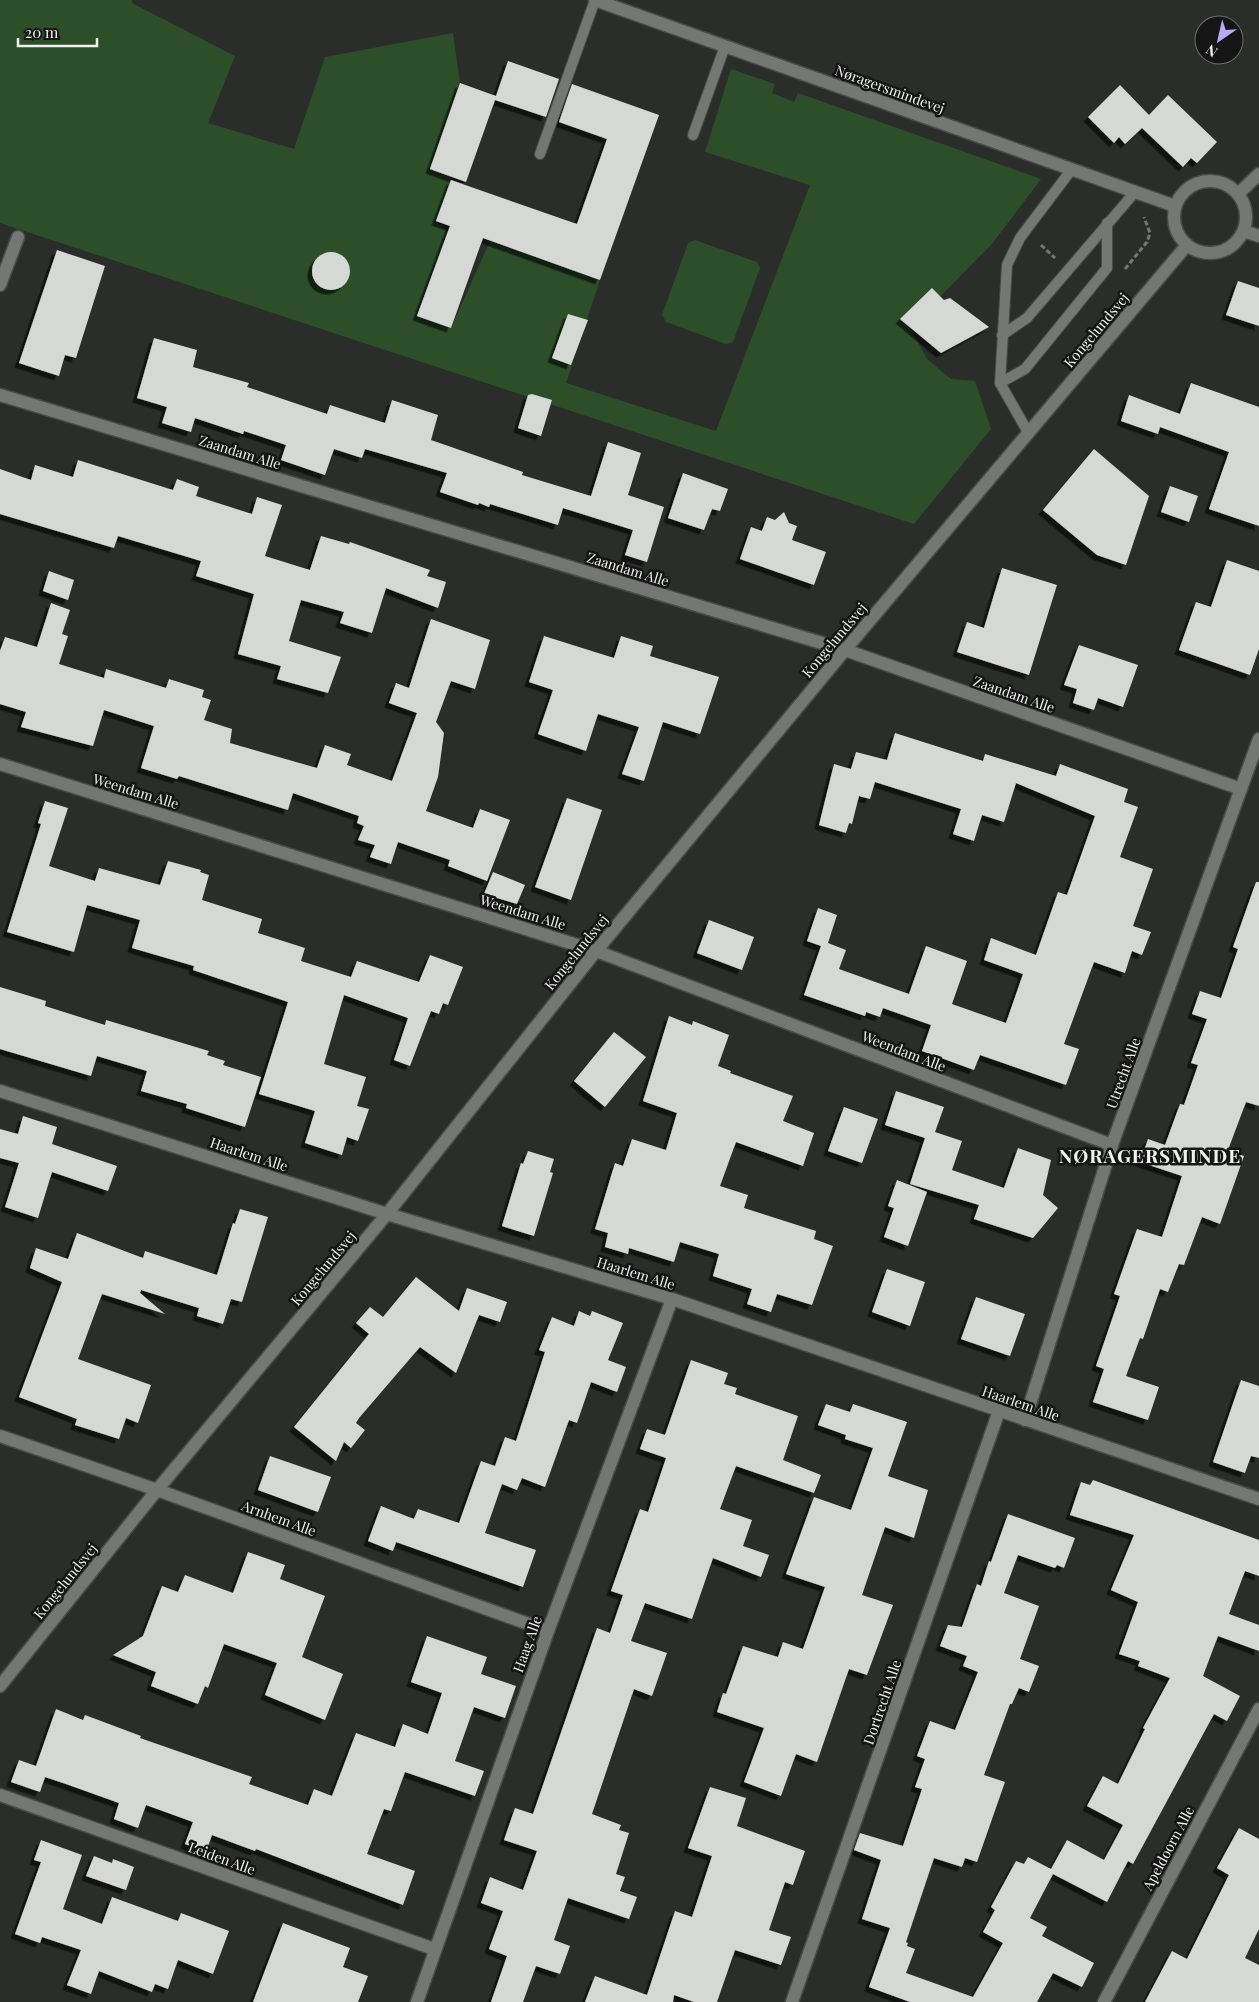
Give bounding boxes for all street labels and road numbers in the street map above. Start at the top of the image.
street label: Nøragersmindevej [833,60,947,118]
street label: Kongelundsvej [1059,289,1133,371]
street label: Zaandam Alle [197,430,283,474]
street label: Zaandam Alle [585,547,671,591]
street label: Kongelundsvej [797,599,871,681]
street label: Zaandam Alle [971,671,1057,717]
street label: Weendam Alle [90,769,181,813]
street label: Weendam Alle [477,890,568,934]
street label: Kongelundsvej [540,910,612,994]
street label: Weendam Alle [858,1026,949,1076]
street label: Utrecht Alle [1101,1035,1145,1111]
street label: Haarlem Alle [208,1133,290,1175]
street label: Kongelundsvej [286,1227,360,1309]
street label: Haarlem Alle [595,1252,677,1294]
street label: Haarlem Alle [980,1381,1062,1425]
street label: Arnhem Alle [238,1495,319,1540]
street label: Kongelundsvej [29,1539,101,1623]
street label: Haag Alle [508,1613,546,1675]
street label: Dortrecht Alle [859,1657,905,1747]
street label: Apeldoorn Alle [1137,1803,1198,1894]
street label: Leiden Alle [186,1837,258,1879]

